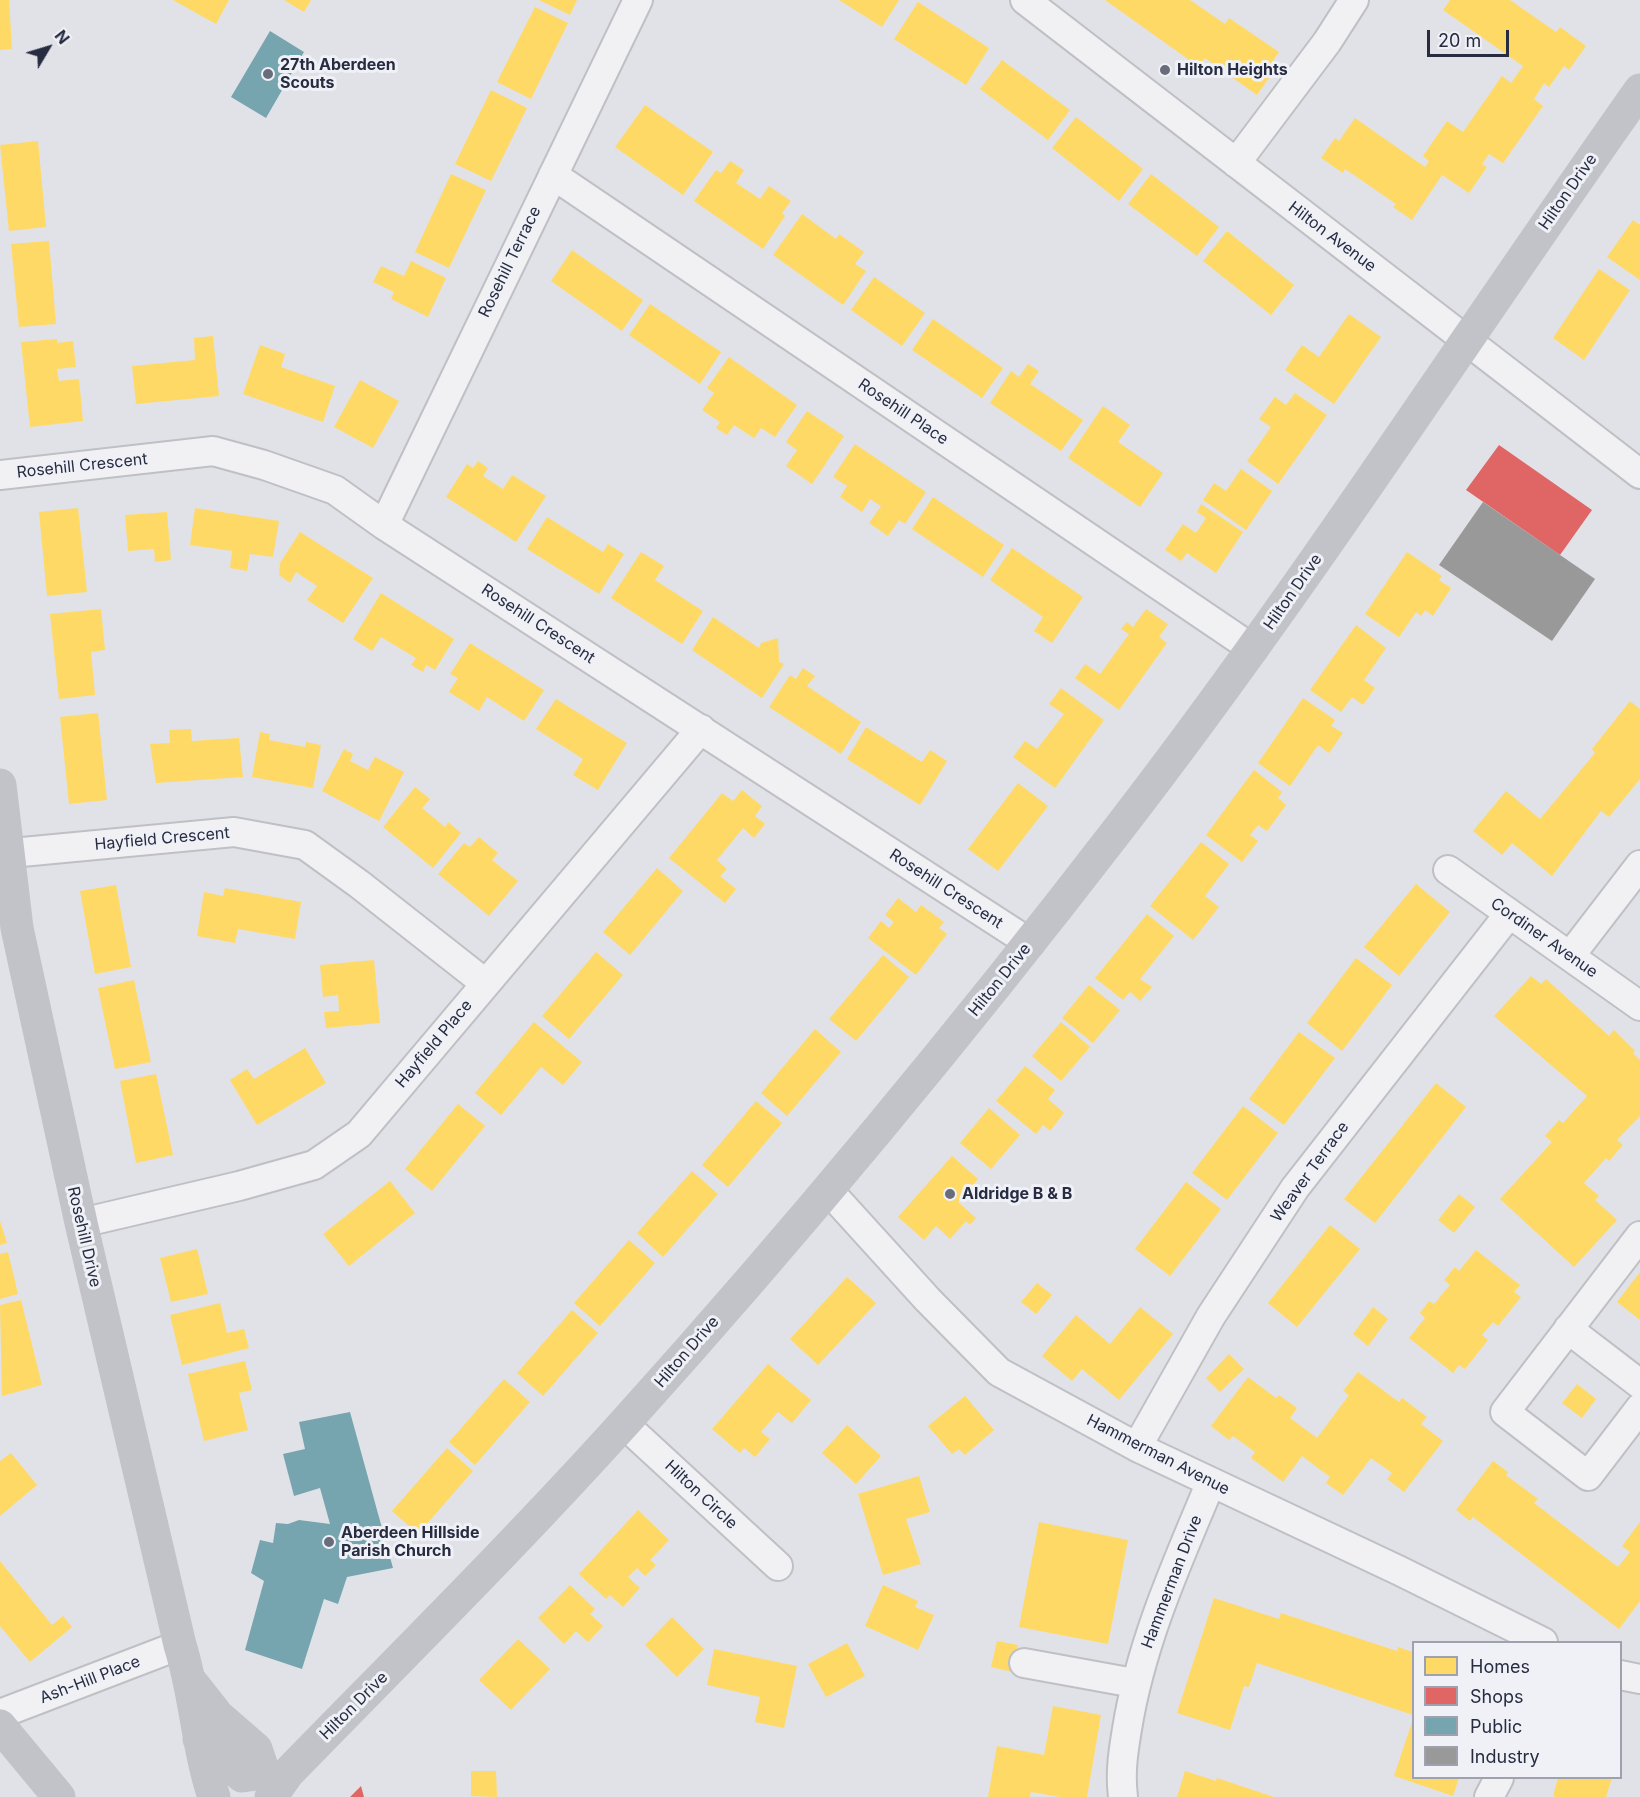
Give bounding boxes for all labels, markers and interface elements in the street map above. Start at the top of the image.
north arrow [18,18,78,78]
scale bar [1430,18,1512,56]
text: N [51,26,74,48]
text: 20 m [1438,30,1481,51]
place label: 27th Aberdeen Scouts [280,55,396,93]
place label: Hilton Heights [1177,60,1288,80]
marker: Hilton Heights [1158,63,1172,77]
marker: 27th Aberdeen Scouts [261,67,275,81]
street label: Hilton Drive [1535,150,1601,234]
street label: Hilton Avenue [1284,198,1380,276]
street label: Rosehill Terrace [475,203,545,321]
street label: Rosehill Place [854,375,952,449]
street label: Rosehill Crescent [16,450,148,482]
street label: Hilton Drive [1260,550,1326,634]
street label: Rosehill Crescent [478,580,598,668]
street label: Hayfield Crescent [94,824,230,854]
street label: Rosehill Crescent [886,845,1006,933]
street label: Cordiner Avenue [1487,894,1601,982]
street label: Hilton Drive [965,940,1035,1020]
street label: Hayfield Place [392,996,476,1092]
street label: Weaver Terrace [1267,1118,1353,1226]
place label: Aldridge B & B [962,1184,1072,1204]
street label: Rosehill Drive [63,1185,105,1289]
marker: Aldridge B & B [943,1187,957,1201]
street label: Hilton Drive [651,1312,723,1392]
street label: Hammerman Avenue [1083,1411,1233,1499]
street label: Hilton Circle [661,1457,741,1533]
street label: Hammerman Drive [1138,1513,1206,1651]
place label: Aberdeen Hillside Parish Church [341,1523,479,1561]
marker: Aberdeen Hillside Parish Church [322,1535,336,1549]
legend [1412,1641,1622,1779]
street label: Ash-Hill Place [37,1652,143,1708]
text: Homes [1470,1656,1530,1677]
street label: Hilton Drive [316,1668,392,1744]
text: Shops [1470,1686,1524,1707]
text: Public [1470,1716,1522,1737]
text: Industry [1470,1746,1540,1767]

